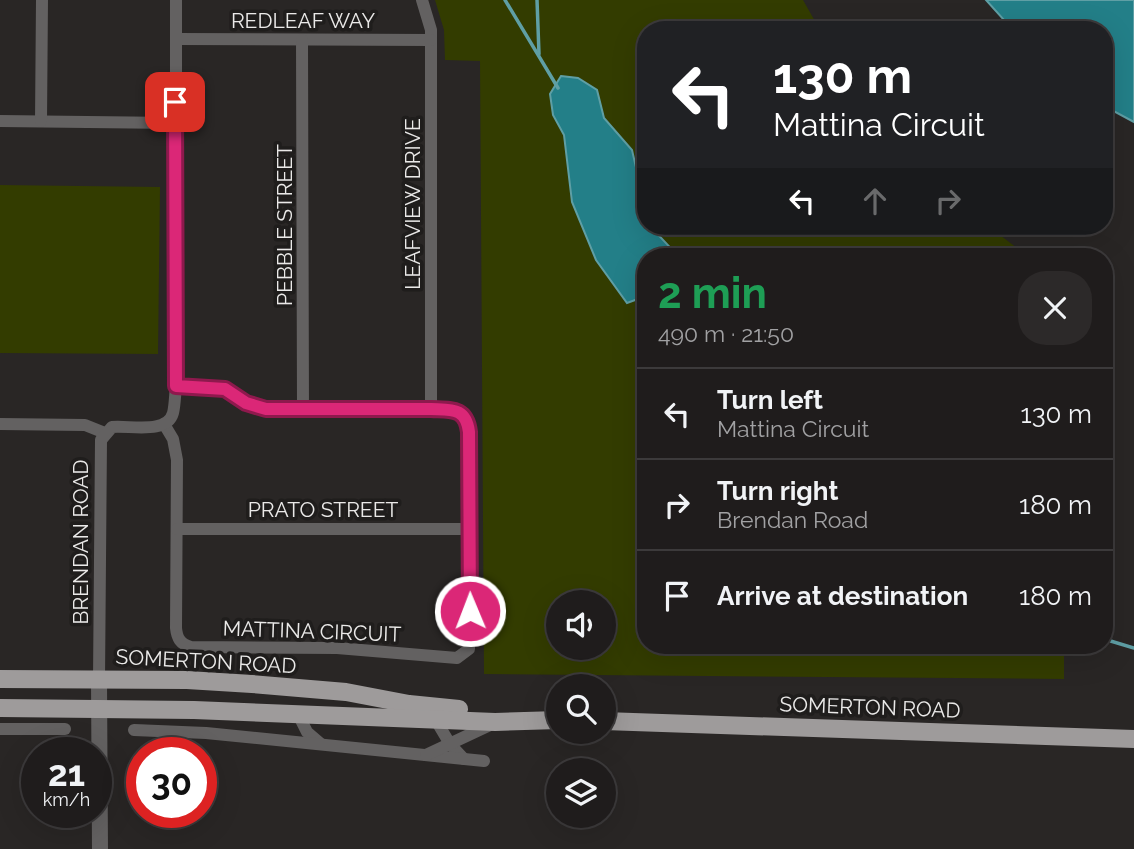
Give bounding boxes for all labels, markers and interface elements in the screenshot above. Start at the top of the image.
street label: REDLEAF WAY [231,8,375,33]
text: 130 m [773,47,912,104]
icon: left [658,49,749,140]
pin [145,72,205,132]
icon: arrive [156,83,194,121]
text: Mattina Circuit [773,106,985,143]
street label: LEAFVIEW DRIVE [400,118,425,290]
street label: PEBBLE STREET [272,144,297,306]
icon: left [783,182,821,220]
icon: ahead [856,182,894,220]
icon: right [929,182,967,220]
text: 2 min [658,269,767,318]
button: close [1018,271,1092,345]
text: 490 m · 21:50 [658,320,794,347]
text: Turn left [717,385,823,415]
icon: left [658,395,696,433]
text: 130 m [1021,399,1092,429]
text: Mattina Circuit [717,415,869,442]
street label: BRENDAN ROAD [68,459,93,625]
text: Turn right [717,476,838,506]
icon: right [658,486,696,524]
text: 180 m [1019,490,1092,520]
street label: PRATO STREET [248,497,398,522]
text: Brendan Road [717,506,868,533]
position arrow [433,574,507,648]
icon: arrive [658,577,696,615]
text: Arrive at destination [717,581,968,611]
text: 180 m [1019,581,1092,611]
map controls [546,590,616,828]
button: sound [546,590,616,660]
street label: MATTINA CIRCUIT [222,615,402,647]
street label: SOMERTON ROAD [115,644,297,678]
button: search [546,674,616,744]
street label: SOMERTON ROAD [779,691,961,723]
speed limit sign: 30 [126,737,217,828]
text: 21 [48,753,85,794]
button: layers [546,758,616,828]
text: km/h [43,789,90,810]

